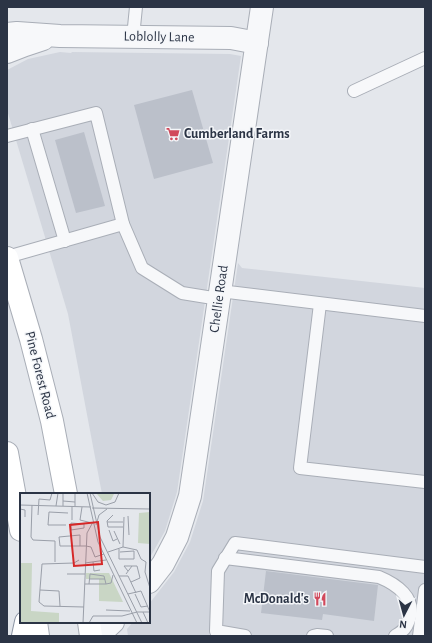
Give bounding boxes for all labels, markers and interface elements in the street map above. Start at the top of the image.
street label: Loblolly Lane [123,29,195,45]
supermarket icon: Cumberland Farms [165,126,181,142]
place label: Cumberland Farms [184,127,290,141]
street label: Chellie Road [207,264,231,334]
street label: Pine Forest Road [22,330,58,420]
inset map [20,493,150,623]
restaurant icon: McDonald's [312,591,328,607]
place label: McDonald's [244,592,309,606]
north arrow [384,595,424,635]
text: N [399,619,407,630]

